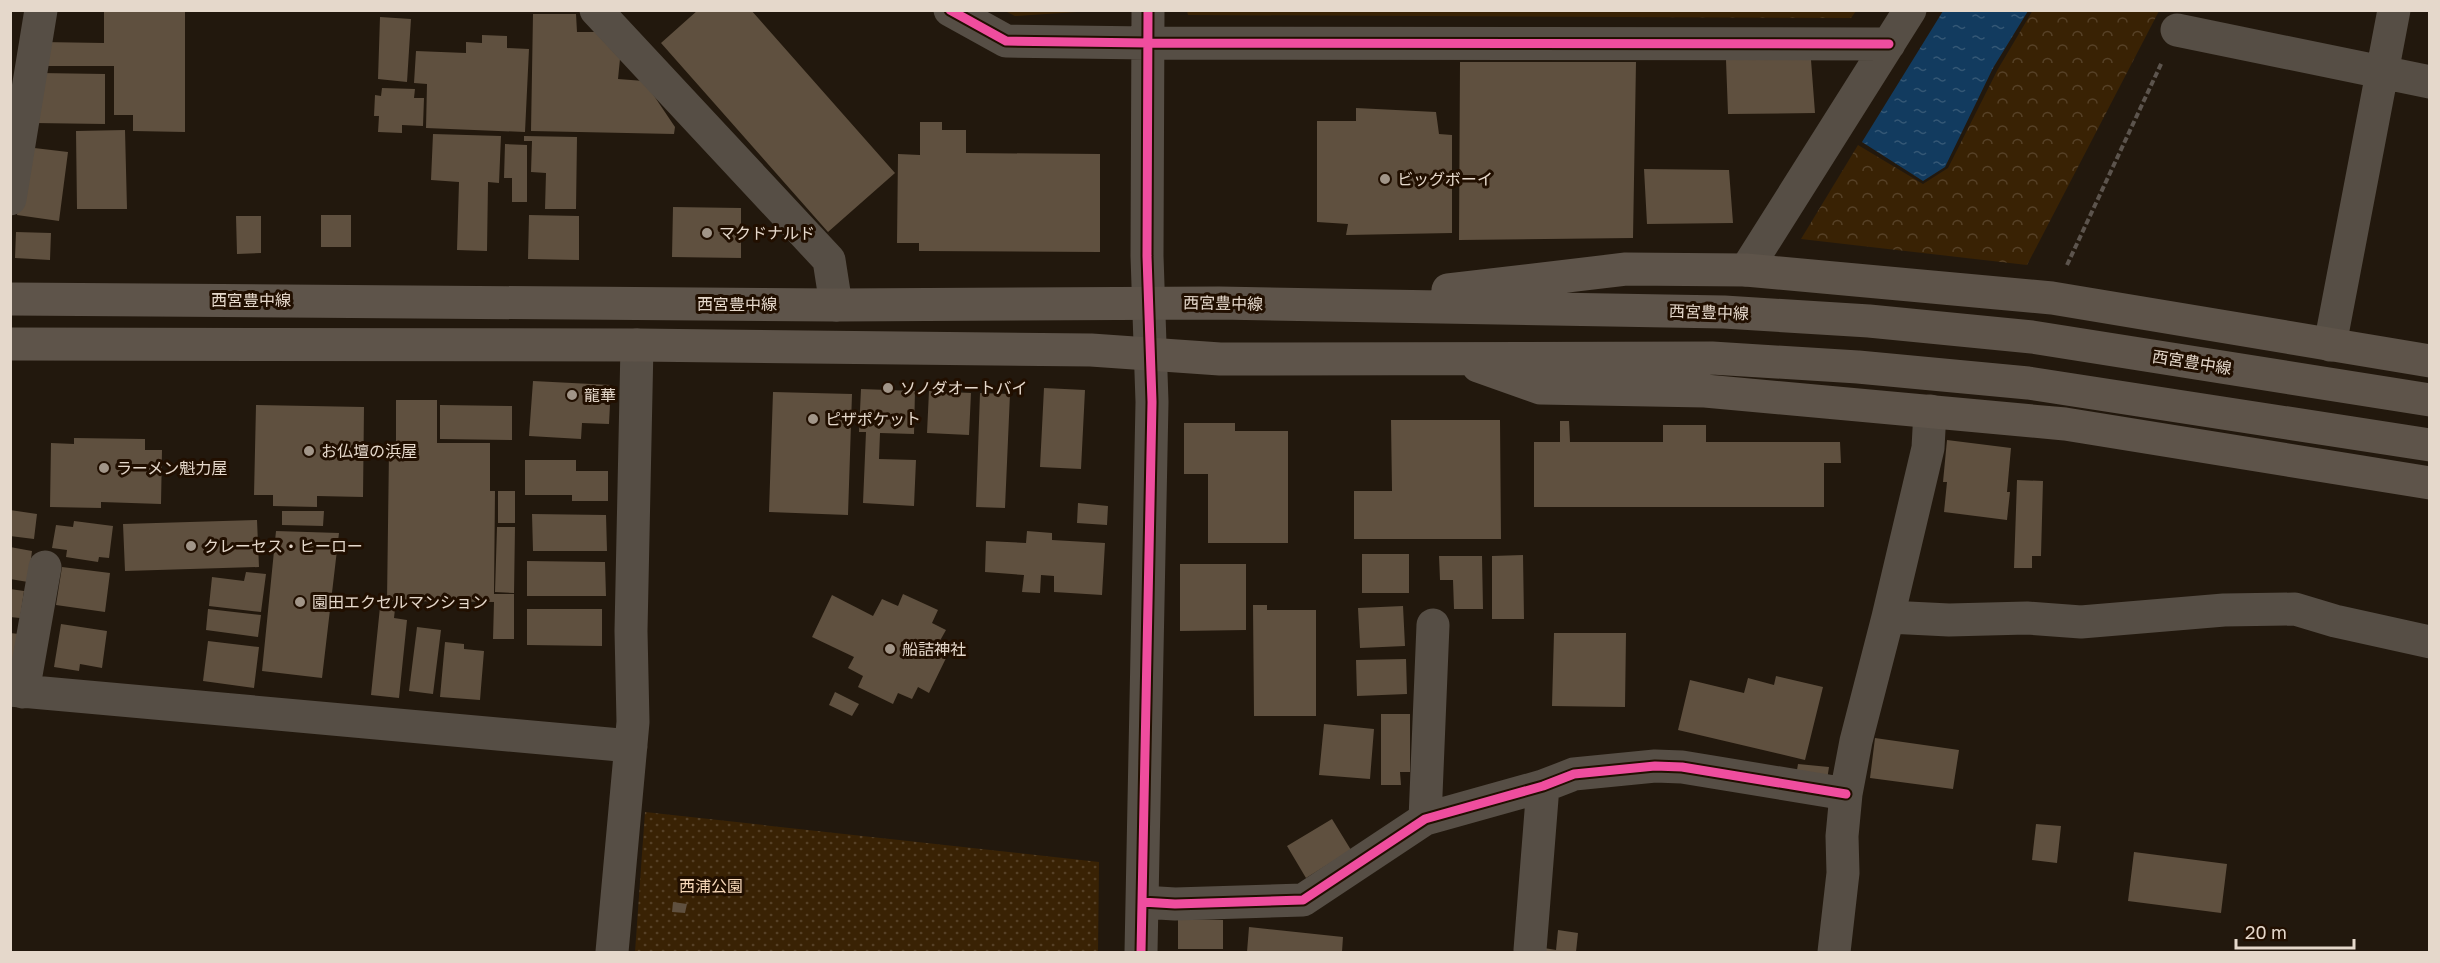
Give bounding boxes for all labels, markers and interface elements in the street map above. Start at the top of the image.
place label: ビッグボーイ [1397,169,1493,189]
marker: ビッグボーイ [1378,172,1392,186]
place label: マクドナルド [719,223,815,243]
marker: マクドナルド [700,226,714,240]
street label: 西宮豊中線 [211,290,291,310]
street label: 西宮豊中線 [1183,292,1263,314]
street label: 西宮豊中線 [697,294,777,314]
street label: 西宮豊中線 [1669,301,1749,323]
street label: 西宮豊中線 [2151,346,2233,378]
place label: ソノダオートバイ [900,378,1028,398]
marker: ソノダオートバイ [881,381,895,395]
place label: 龍華 [584,385,616,405]
marker: 龍華 [565,388,579,402]
place label: ピザポケット [825,409,921,429]
marker: ピザポケット [806,412,820,426]
place label: お仏壇の浜屋 [321,441,417,461]
marker: お仏壇の浜屋 [302,444,316,458]
place label: ラーメン魁力屋 [116,458,227,478]
marker: ラーメン魁力屋 [97,461,111,475]
place label: クレーセス・ヒーロー [203,536,363,556]
marker: クレーセス・ヒーロー [184,539,198,553]
place label: 園田エクセルマンション [312,592,488,612]
marker: 園田エクセルマンション [293,595,307,609]
place label: 船詰神社 [902,639,966,659]
marker: 船詰神社 [883,642,897,656]
park label: 西浦公園 [679,876,743,896]
scale bar [2236,912,2354,950]
text: 20 m [2245,921,2287,943]

